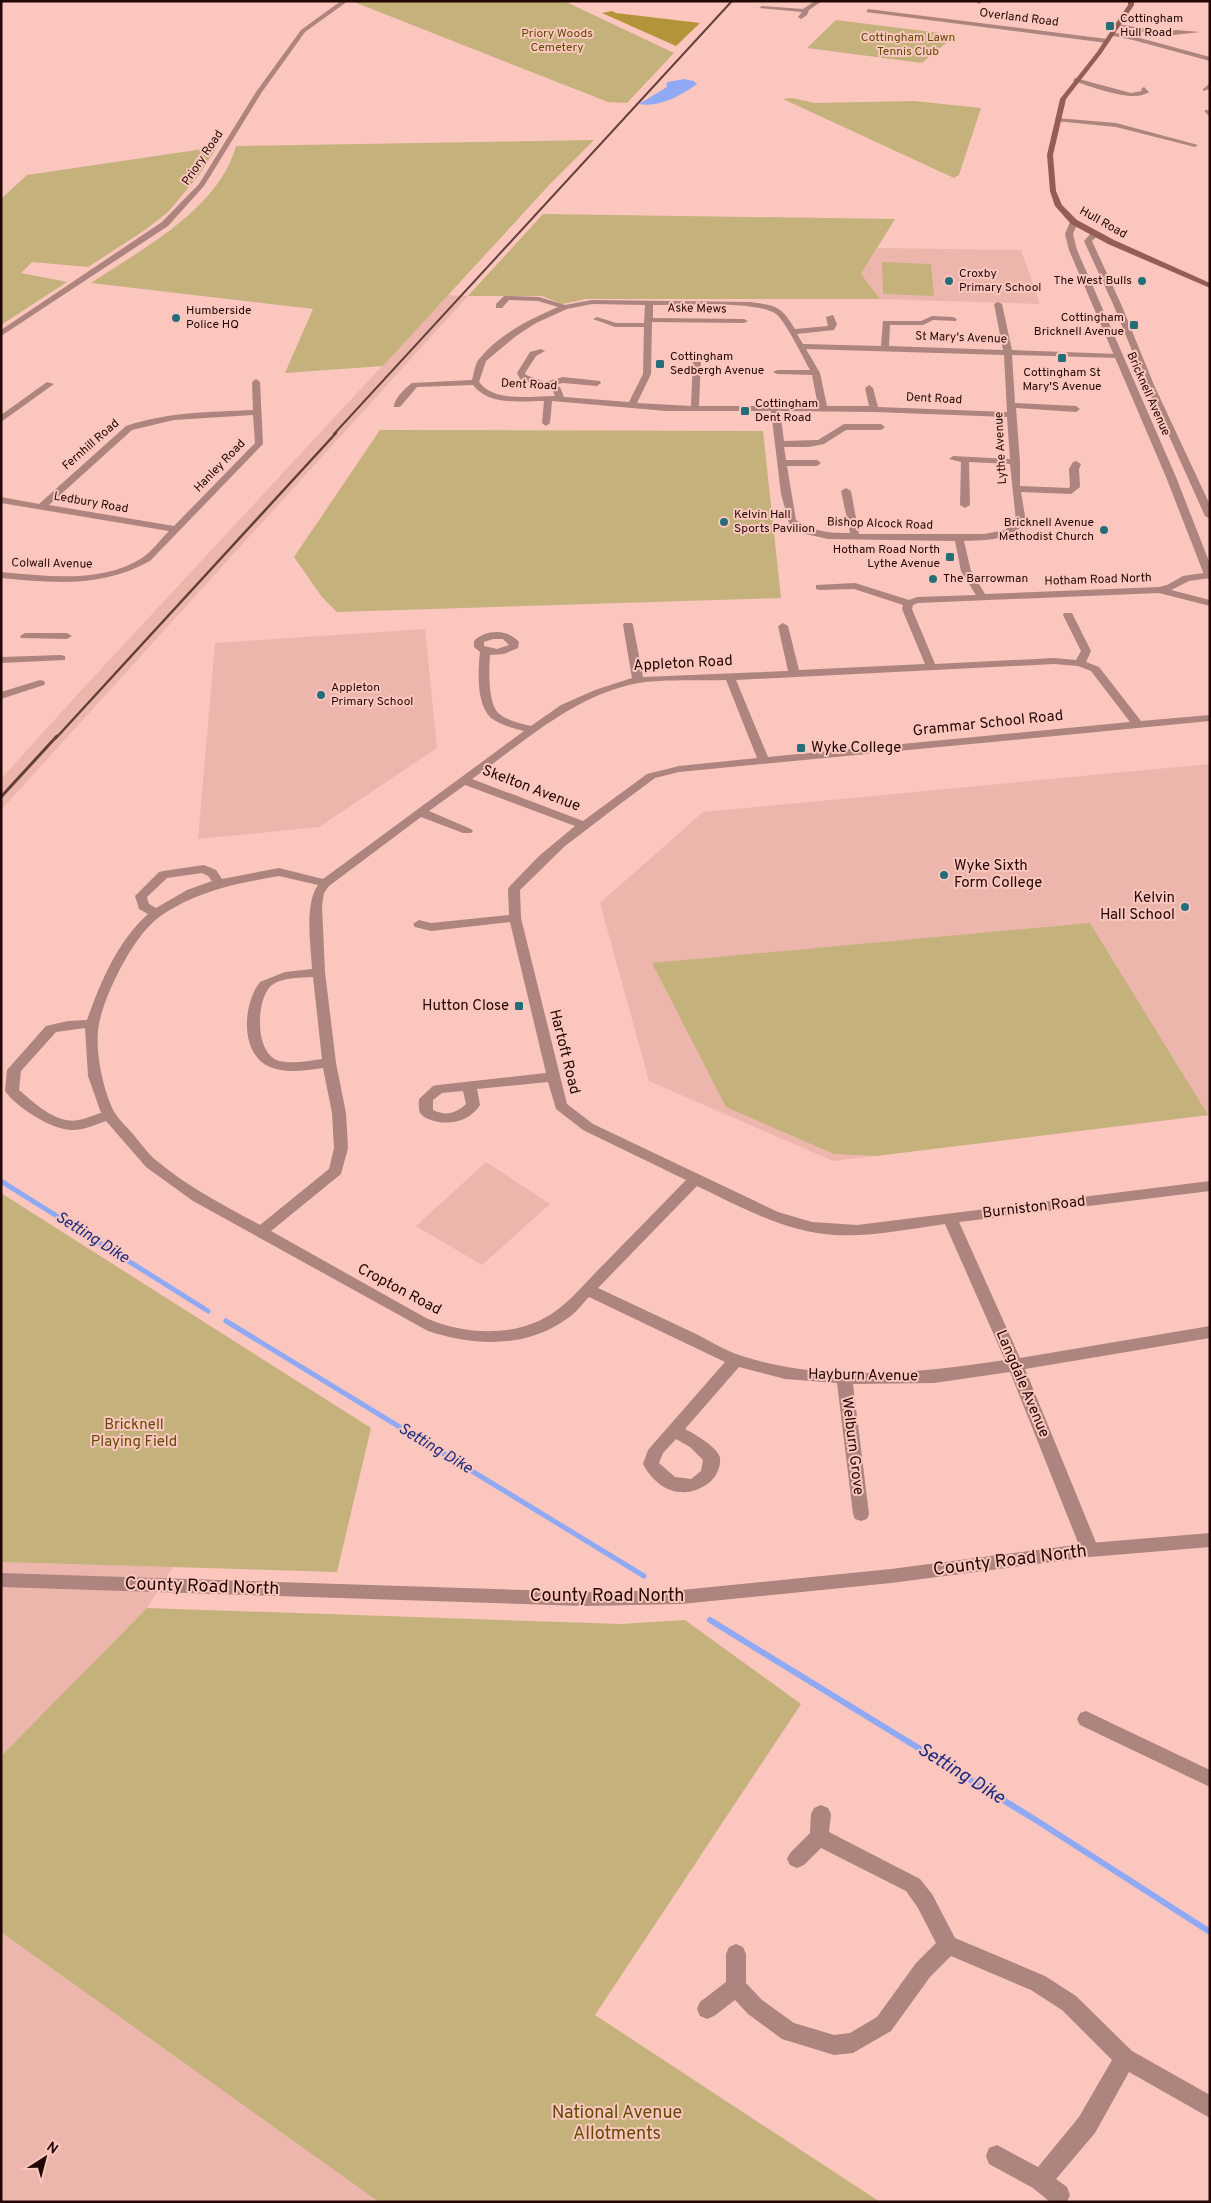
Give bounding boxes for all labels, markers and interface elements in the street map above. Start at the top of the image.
street label: Overland Road [978,5,1060,31]
place label: Cottingham Hull Road [1120,11,1183,41]
marker: Cottingham Hull Road [1104,20,1116,32]
park label: Priory Woods Cemetery [521,26,593,56]
park label: Cottingham Lawn Tennis Club [861,30,955,60]
street label: Priory Road [179,127,227,189]
street label: Hull Road [1076,203,1130,243]
place label: Croxby Primary School [959,266,1042,296]
place label: The West Bulls [1053,273,1132,289]
marker: Croxby Primary School [943,275,955,287]
marker: The West Bulls [1136,275,1148,287]
street label: Aske Mews [667,300,727,318]
place label: Humberside Police HQ [186,303,251,333]
place label: Cottingham Bricknell Avenue [1034,310,1124,340]
marker: Humberside Police HQ [170,312,182,324]
marker: Cottingham Bricknell Avenue [1128,319,1140,331]
street label: St Mary's Avenue [915,328,1007,348]
place label: Cottingham Sedbergh Avenue [670,349,764,379]
street label: Bricknell Avenue [1122,350,1174,438]
marker: Cottingham St Mary'S Avenue [1056,352,1068,364]
marker: Cottingham Sedbergh Avenue [654,358,666,370]
place label: Cottingham St Mary'S Avenue [1022,365,1102,395]
street label: Dent Road [500,376,558,394]
street label: Dent Road [905,390,963,408]
place label: Cottingham Dent Road [755,396,818,426]
marker: Cottingham Dent Road [739,405,751,417]
street label: Lythe Avenue [991,411,1011,485]
street label: Fernhill Road [59,416,123,474]
street label: Hanley Road [191,436,249,496]
street label: Ledbury Road [52,489,130,517]
place label: Kelvin Hall Sports Pavilion [734,507,815,537]
street label: Bishop Alcock Road [827,514,933,534]
place label: Bricknell Avenue Methodist Church [999,515,1094,545]
marker: Kelvin Hall Sports Pavilion [718,516,730,528]
marker: Bricknell Avenue Methodist Church [1098,524,1110,536]
place label: Hotham Road North Lythe Avenue [833,542,940,572]
marker: Hotham Road North Lythe Avenue [944,551,956,563]
street label: Colwall Avenue [11,555,93,573]
street label: Hotham Road North [1044,570,1152,590]
place label: The Barrowman [943,571,1028,587]
marker: The Barrowman [927,573,939,585]
street label: Appleton Road [633,652,733,676]
place label: Appleton Primary School [331,680,414,710]
marker: Appleton Primary School [315,689,327,701]
street label: Grammar School Road [912,707,1064,741]
place label: Wyke College [811,739,901,758]
marker: Wyke College [795,742,807,754]
street label: Skelton Avenue [479,762,583,816]
place label: Wyke Sixth Form College [954,857,1042,893]
marker: Wyke Sixth Form College [938,869,950,881]
place label: Kelvin Hall School [1100,889,1175,925]
marker: Kelvin Hall School [1179,901,1191,913]
place label: Hutton Close [422,997,509,1016]
marker: Hutton Close [513,1000,525,1012]
street label: Hartoft Road [544,1008,584,1096]
street label: Burniston Road [981,1192,1087,1224]
water label: Setting Dike [52,1208,133,1269]
street label: Cropton Road [354,1260,444,1320]
street label: Langdale Avenue [991,1327,1053,1441]
street label: Hayburn Avenue [808,1366,918,1386]
street label: Welburn Grove [837,1396,867,1496]
park label: Bricknell Playing Field [91,1416,177,1452]
water label: Setting Dike [394,1419,476,1479]
street label: County Road North [932,1540,1088,1582]
street label: County Road North [124,1573,280,1601]
street label: County Road North [530,1585,684,1608]
water label: Setting Dike [913,1738,1009,1810]
park label: National Avenue Allotments [552,2102,682,2146]
north arrow [20,2133,70,2183]
text: N [43,2139,61,2159]

